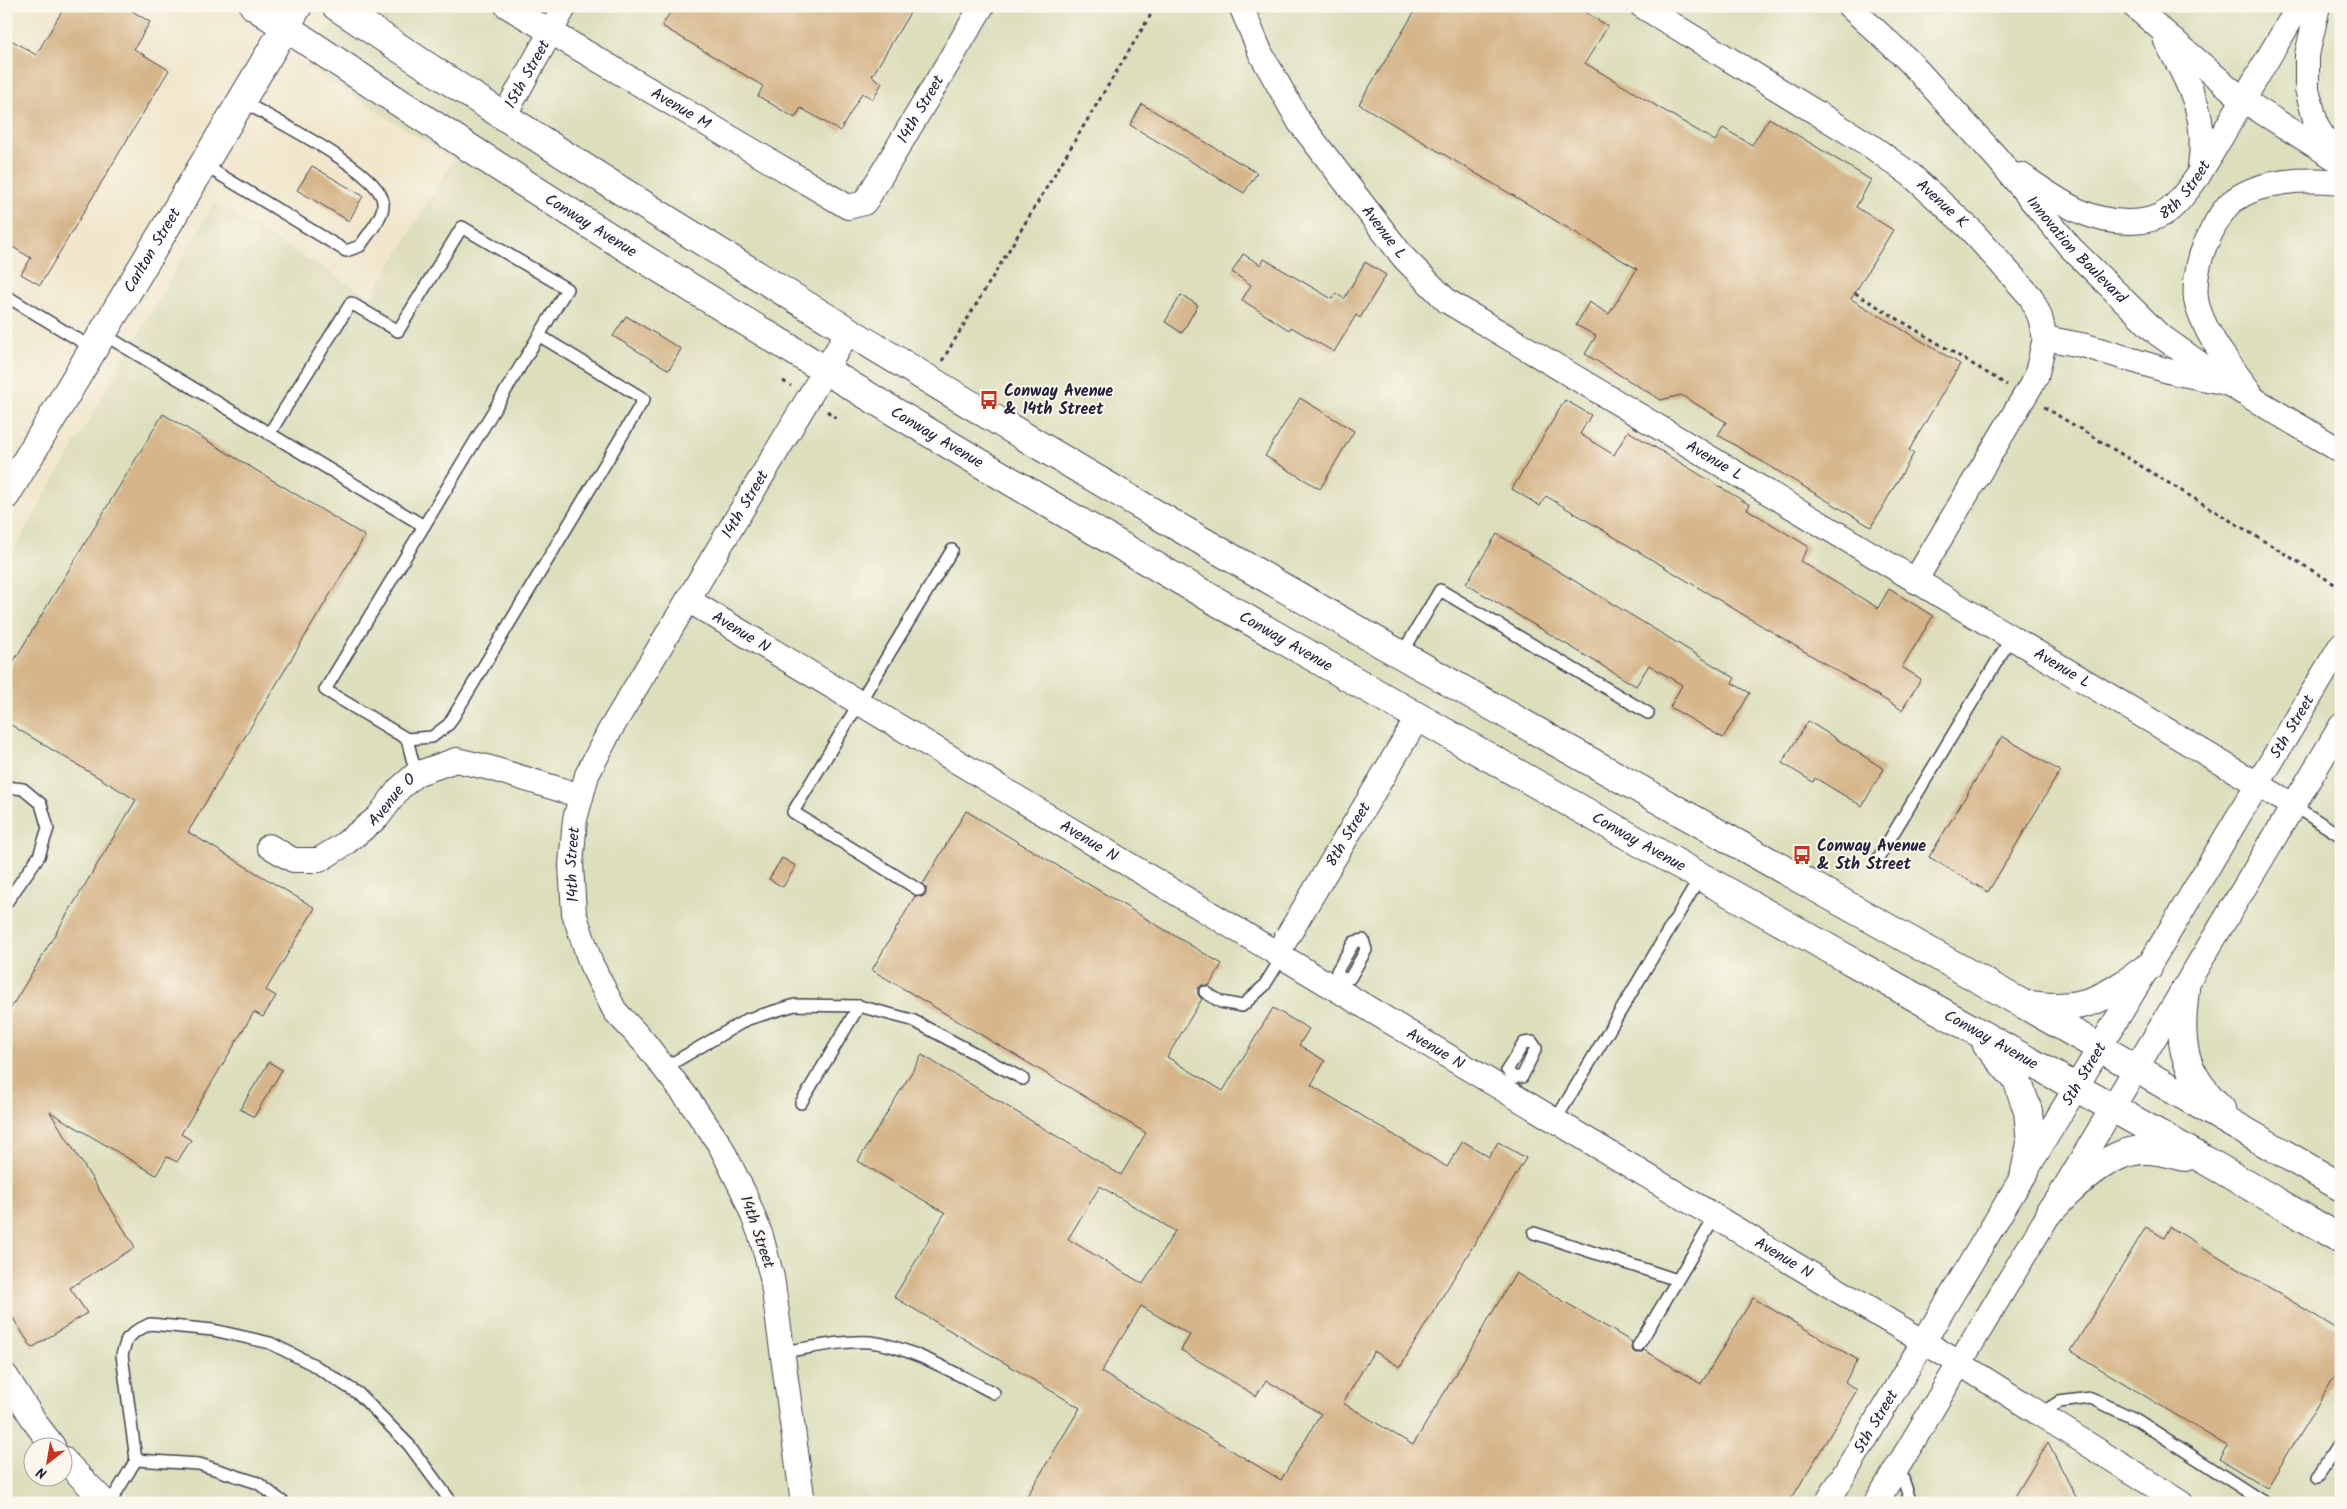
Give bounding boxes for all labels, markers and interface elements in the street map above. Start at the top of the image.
street label: 15th Street [498,34,557,113]
street label: 14th Street [890,69,951,148]
street label: Avenue M [646,81,716,136]
street label: 8th Street [2154,155,2218,226]
street label: Avenue K [1910,173,1974,234]
street label: Conway Avenue [540,187,642,264]
street label: Innovation Boulevard [2020,190,2134,310]
street label: Avenue L [1355,200,1413,264]
street label: Carlton Street [117,202,188,298]
place label: Conway Avenue & 14th Street [1004,379,1113,422]
bus stop icon: Conway Avenue & 14th Street [978,389,1000,411]
street label: Conway Avenue [886,400,988,475]
street label: Avenue L [1681,434,1748,487]
street label: 14th Street [715,465,776,543]
street label: Conway Avenue [1234,604,1337,678]
street label: Avenue N [707,605,775,659]
street label: Avenue L [2029,641,2096,695]
street label: 5th Street [2263,689,2321,763]
street label: Avenue O [363,767,421,833]
street label: 8th Street [1319,797,1377,872]
street label: Conway Avenue [1587,805,1691,878]
street label: Avenue N [1055,814,1123,868]
street label: 14th Street [558,825,587,903]
place label: Conway Avenue & 5th Street [1817,834,1926,877]
bus stop icon: Conway Avenue & 5th Street [1791,844,1813,866]
street label: Conway Avenue [1939,1003,2043,1076]
street label: Avenue N [1402,1022,1470,1076]
street label: 5th Street [2055,1037,2113,1111]
street label: 14th Street [733,1192,781,1273]
street label: Avenue N [1750,1230,1818,1285]
street label: 5th Street [1847,1384,1905,1458]
north arrow [22,1436,72,1486]
text: N [32,1460,51,1484]

